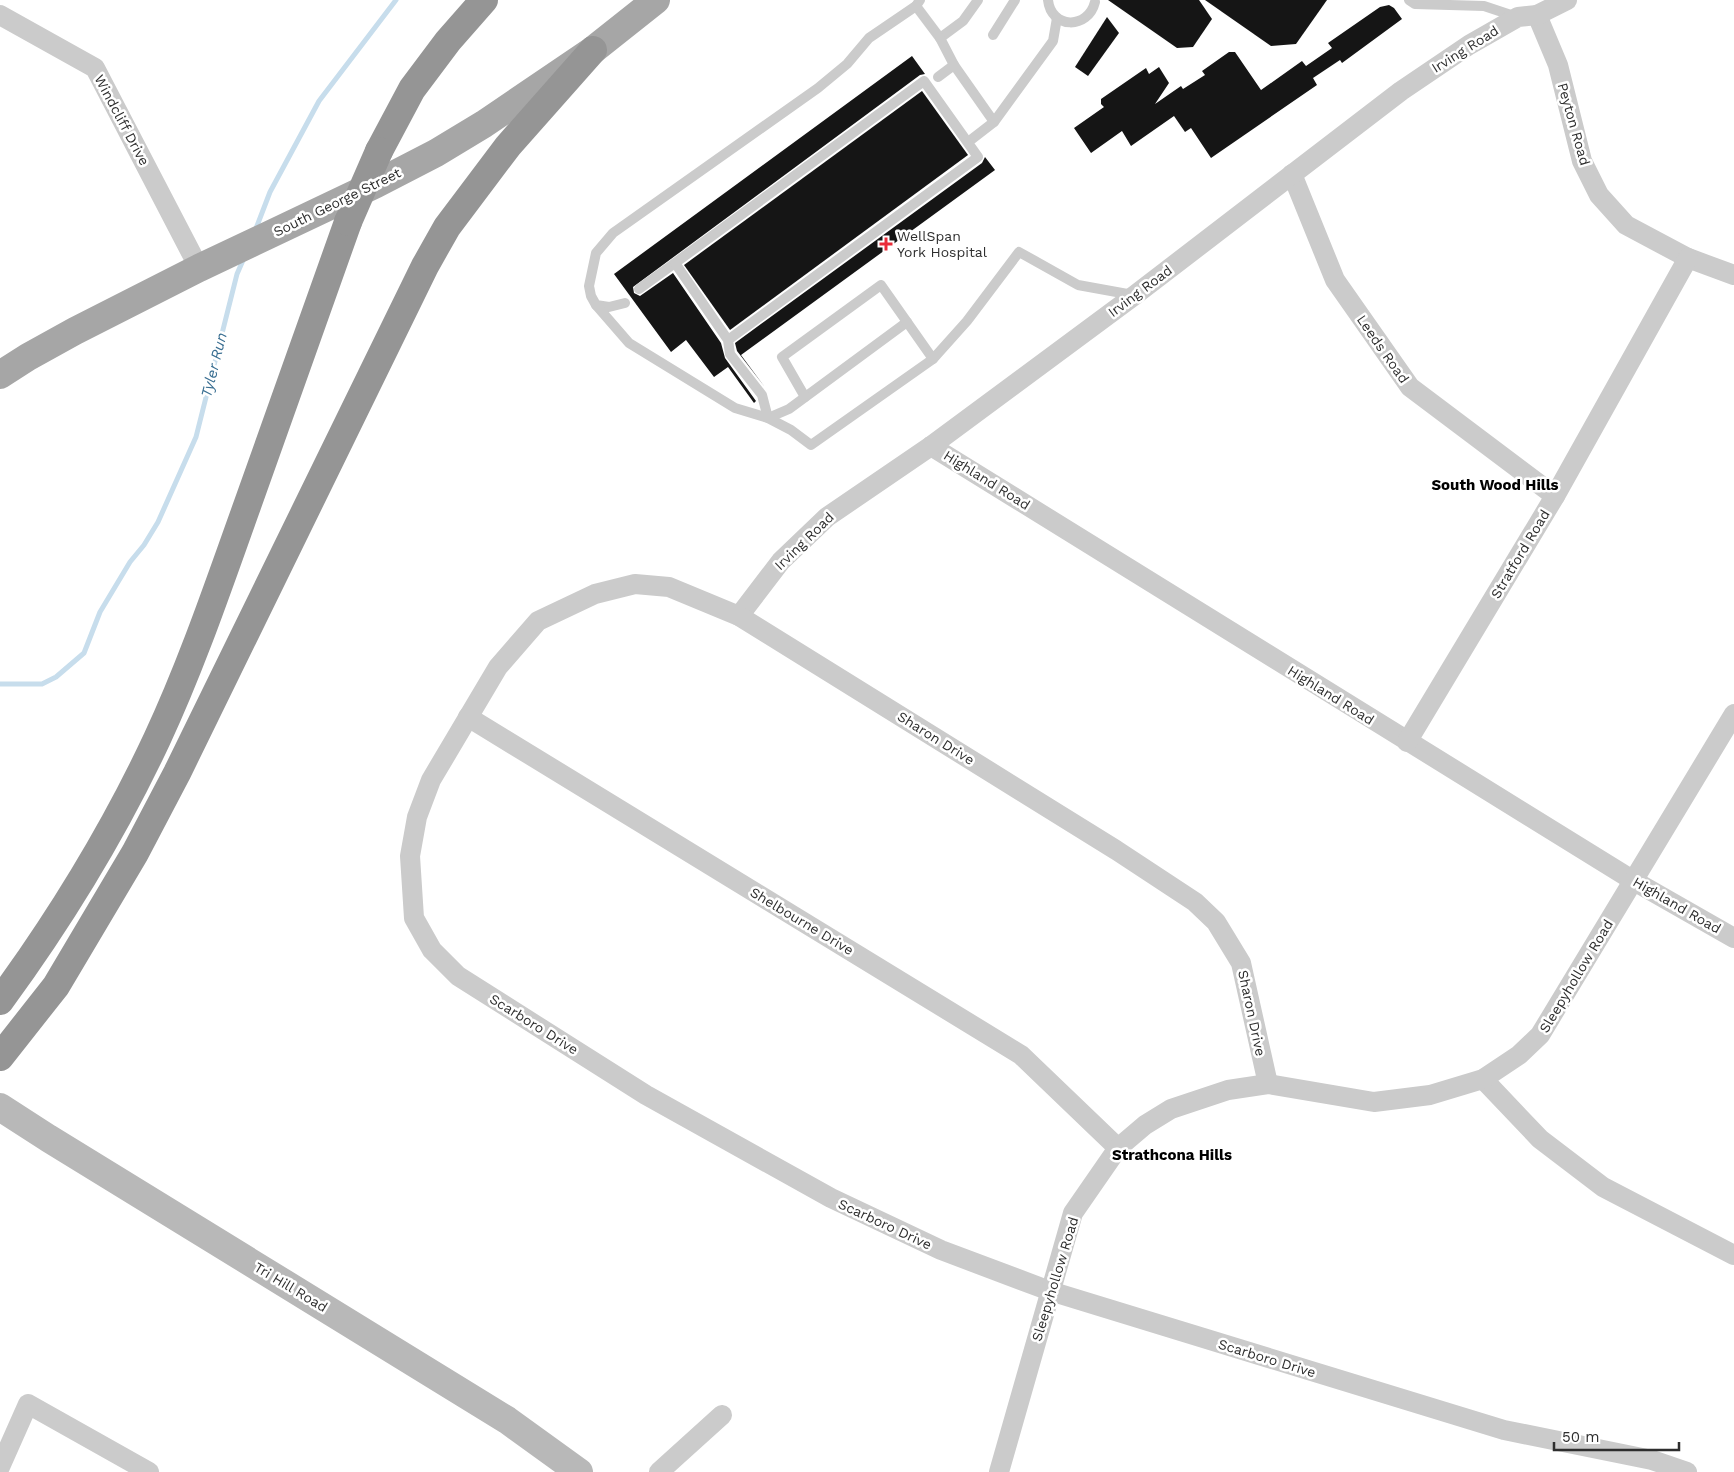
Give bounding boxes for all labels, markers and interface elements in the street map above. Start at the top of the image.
street label: Irving Road [1429,22,1501,76]
street label: Windcliff Drive [91,72,153,168]
street label: Peyton Road [1555,81,1593,167]
street label: South George Street [271,164,403,240]
place label: WellSpan York Hospital [897,228,988,260]
marker: WellSpan York Hospital [879,237,893,251]
street label: Irving Road [1105,262,1175,320]
street label: Leeds Road [1354,312,1412,386]
water label: Tyler Run [197,331,231,399]
street label: Highland Road [941,447,1033,513]
district label: South Wood Hills [1431,476,1559,494]
street label: Stratford Road [1487,507,1553,601]
street label: Irving Road [771,509,837,573]
street label: Highland Road [1285,662,1377,728]
street label: Sharon Drive [895,708,977,768]
street label: Highland Road [1630,873,1724,937]
street label: Shelbourne Drive [747,884,857,958]
street label: Sleepyhollow Road [1536,916,1616,1036]
street label: Sharon Drive [1235,968,1269,1058]
street label: Scarboro Drive [487,990,581,1058]
district label: Strathcona Hills [1112,1146,1232,1164]
street label: Scarboro Drive [836,1195,934,1253]
street label: Sleepyhollow Road [1028,1215,1082,1343]
street label: Tri Hill Road [251,1259,331,1315]
street label: Scarboro Drive [1216,1336,1318,1380]
scale bar [1554,1420,1679,1452]
text: 50 m [1562,1428,1599,1446]

